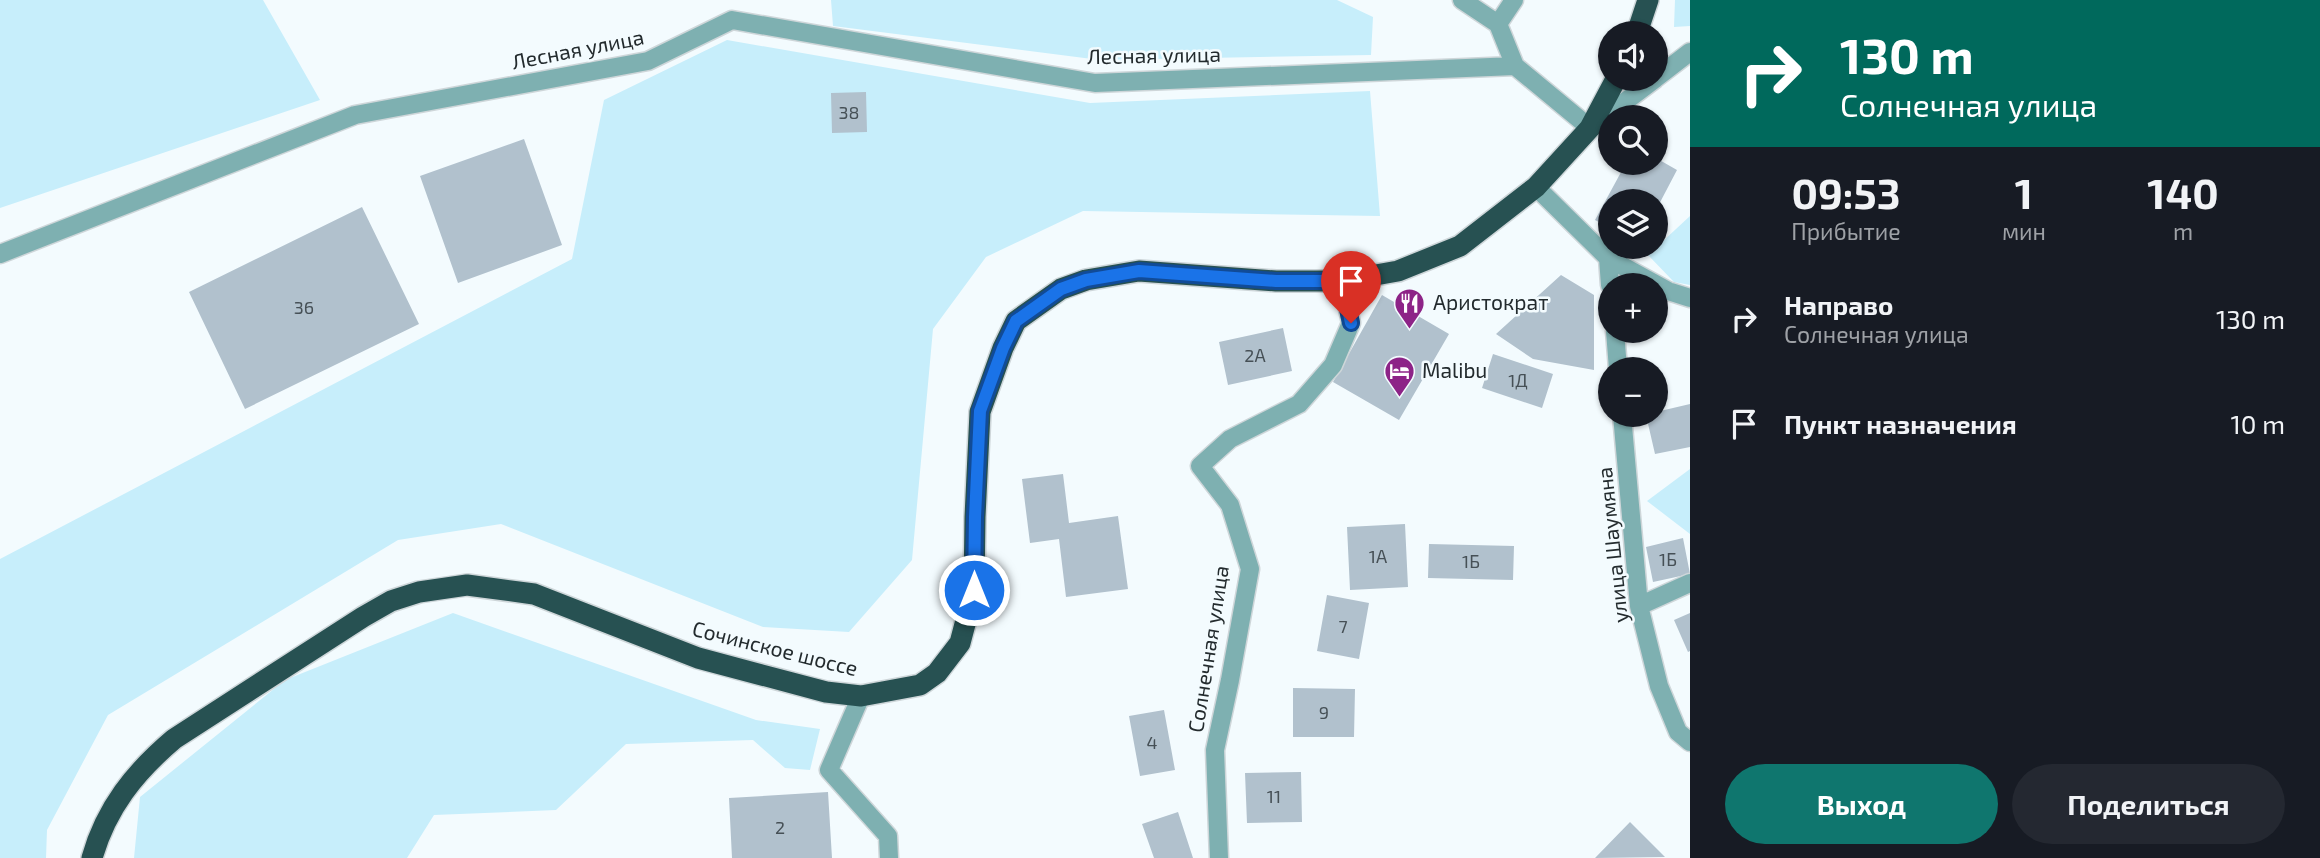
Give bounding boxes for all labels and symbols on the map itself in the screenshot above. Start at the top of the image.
street label: Лесная улица [510,23,646,75]
street label: Лесная улица [1087,41,1221,69]
house number: 38 [839,101,859,123]
pin [1321,251,1381,323]
restaurant icon: Аристократ [1393,286,1427,330]
place label: Аристократ [1433,289,1548,314]
house number: 36 [294,296,314,318]
house number: 2А [1244,344,1266,366]
hotel icon: Malibu [1382,354,1416,398]
place label: Malibu [1422,357,1487,382]
house number: 1Д [1508,369,1528,391]
street label: улица Шаумяна [1591,466,1633,624]
house number: 1А [1369,545,1388,567]
house number: 1Б [1659,548,1677,570]
house number: 1Б [1462,550,1480,572]
position arrow [937,553,1011,627]
street label: Солнечная улица [1182,563,1234,734]
street label: Сочинское шоссе [690,615,861,680]
house number: 7 [1338,615,1348,637]
house number: 9 [1319,701,1329,723]
house number: 4 [1146,731,1158,753]
house number: 11 [1267,785,1281,807]
house number: 2 [775,816,785,838]

